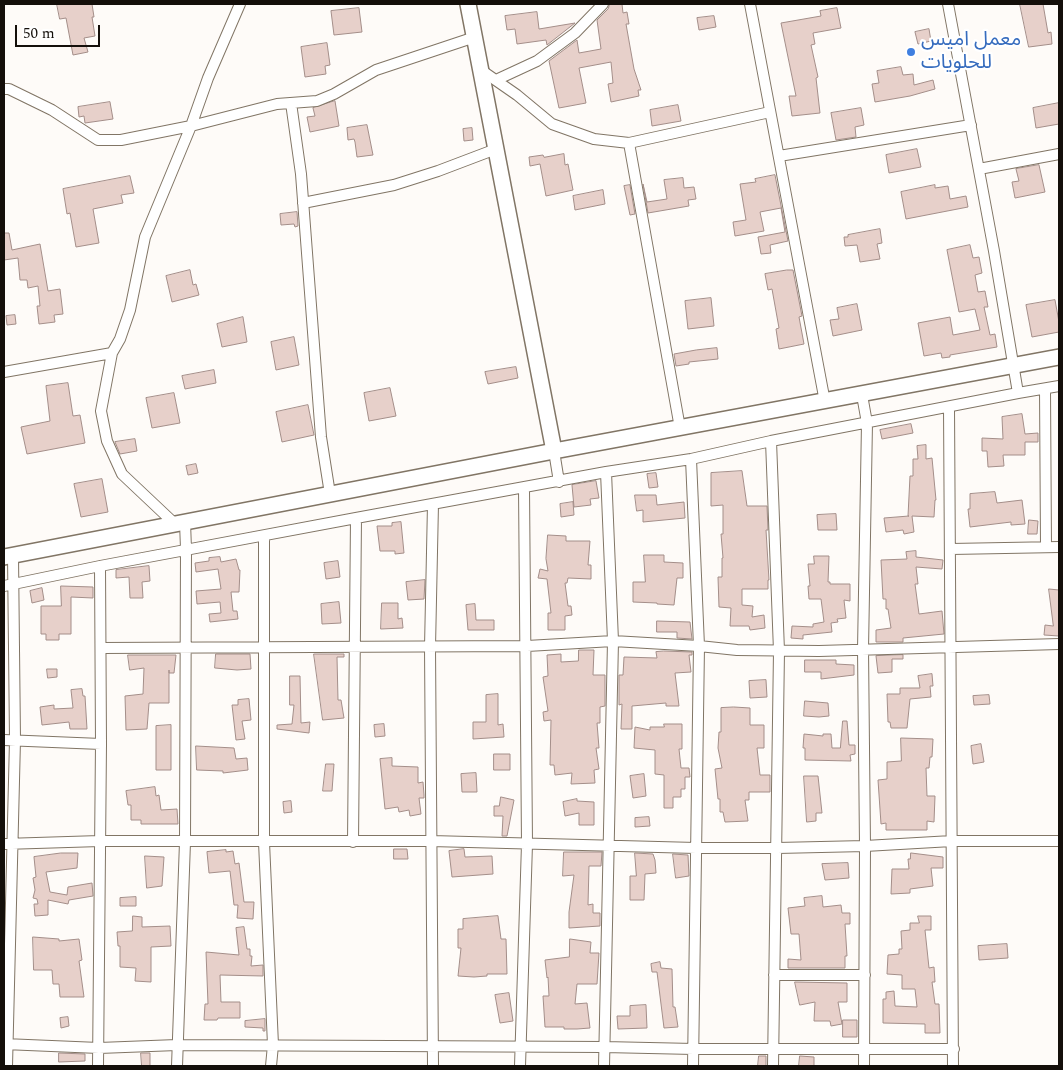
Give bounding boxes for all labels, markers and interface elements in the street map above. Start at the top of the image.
scale bar [18,15,102,47]
text: 50 m [23,22,55,45]
place label: معمل اميس للحلويات [921,29,1021,76]
marker: معمل اميس للحلويات [905,46,917,58]

